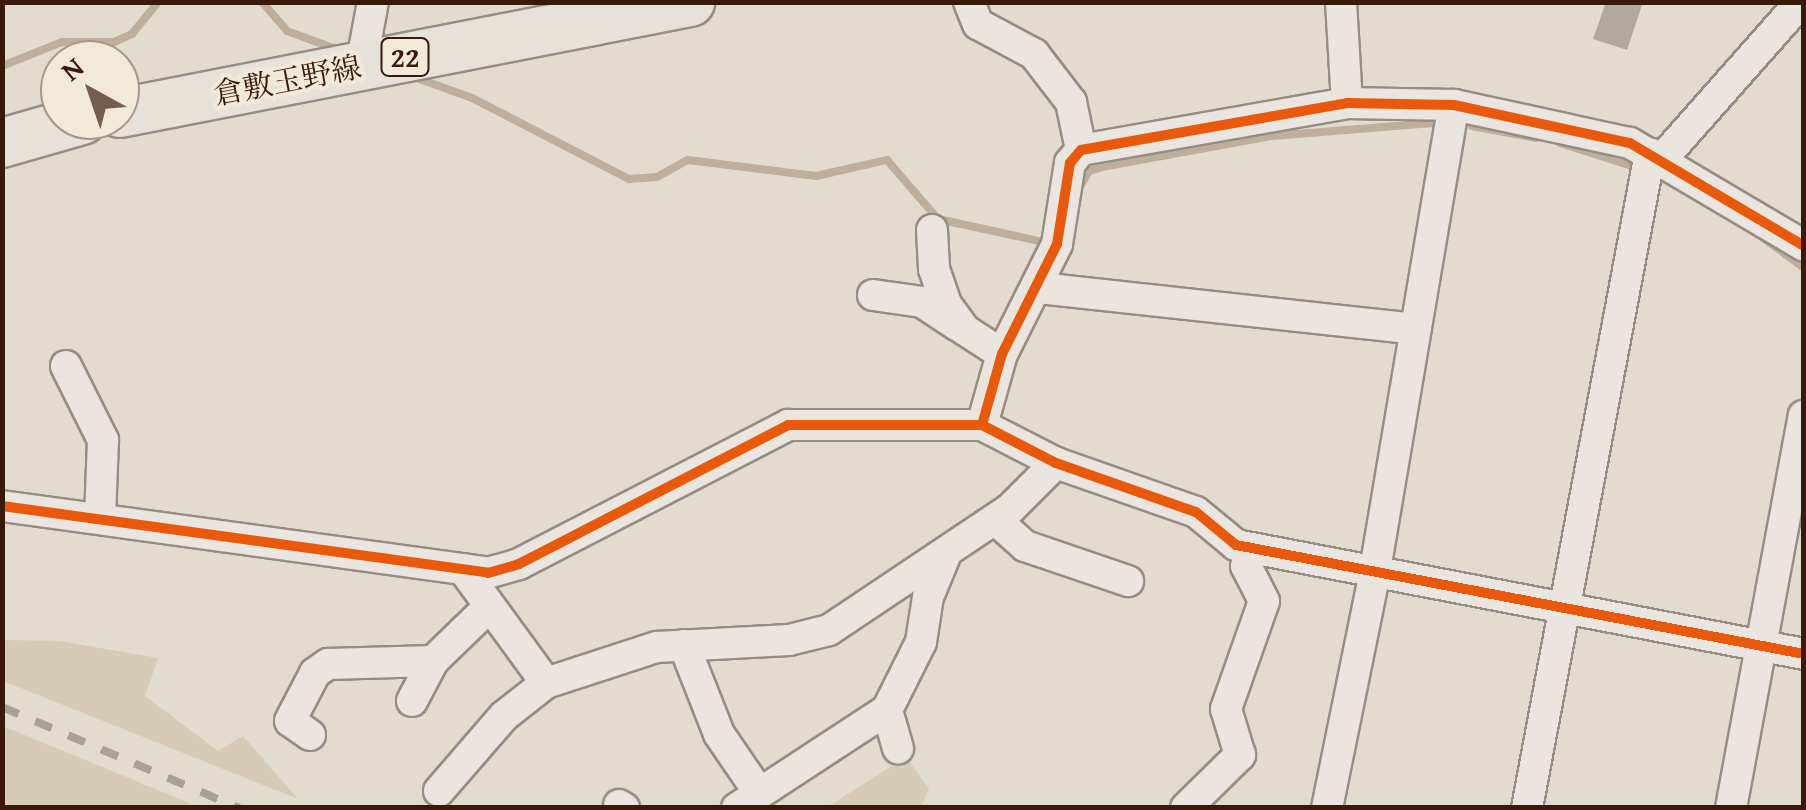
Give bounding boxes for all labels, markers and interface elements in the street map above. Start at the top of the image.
road number: 22 [380,34,430,80]
north arrow [40,40,140,140]
text: N [51,46,92,90]
street label: 倉敷玉野線 [210,48,364,112]

